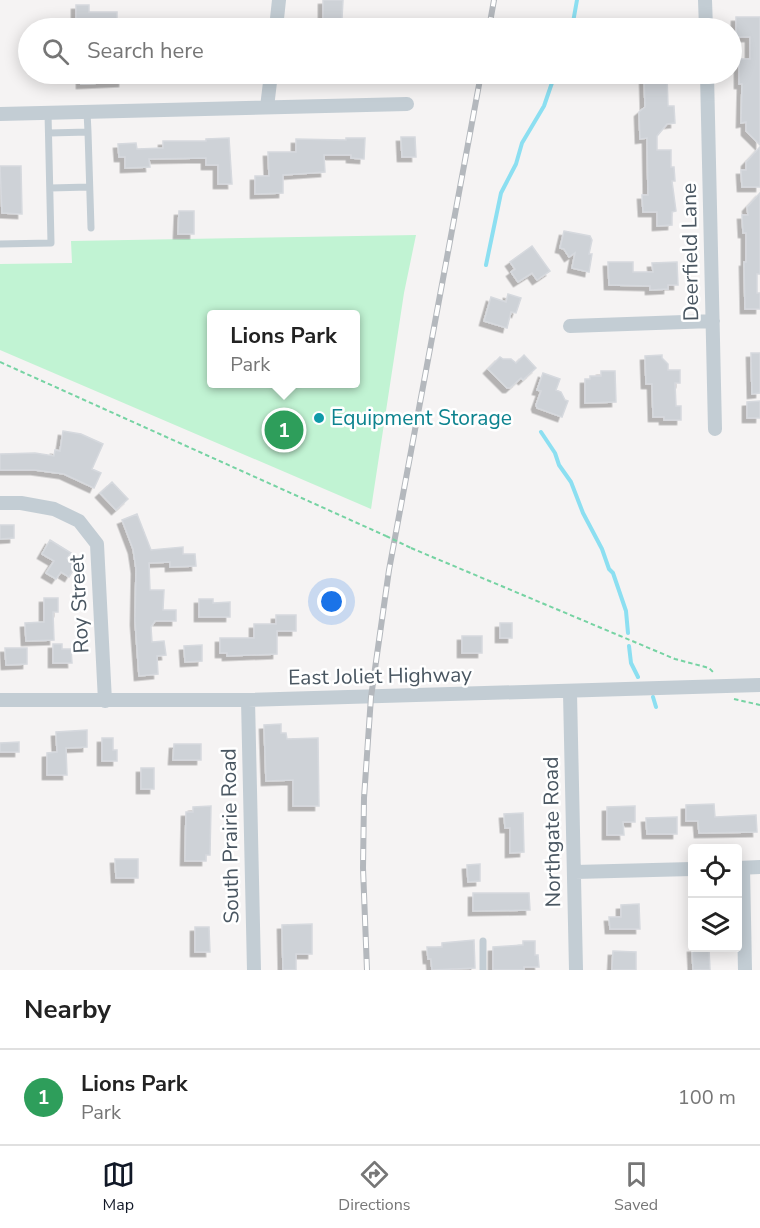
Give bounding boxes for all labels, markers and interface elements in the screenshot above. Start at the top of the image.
search box [18,18,742,84]
icon: search [39,35,72,68]
text: Search here [87,36,204,66]
street label: Deerfield Lane [675,183,705,321]
popup [207,310,360,388]
text: Lions Park [230,321,337,351]
text: Park [230,351,270,378]
place label: Equipment Storage [331,404,512,432]
pin: 1 [264,408,304,452]
marker: Equipment Storage [312,411,326,425]
street label: Roy Street [62,553,96,654]
your location [317,587,346,616]
street label: East Joliet Highway [288,660,472,692]
street label: South Prairie Road [214,748,246,924]
street label: Northgate Road [537,756,567,908]
map controls [688,844,742,952]
button: locate [688,844,742,898]
button: layers [688,898,742,952]
text: Nearby [24,992,111,1027]
text: Lions Park [81,1069,187,1099]
text: 1 [38,1084,50,1111]
text: 100 m [678,1084,736,1111]
text: Park [81,1099,121,1126]
tab: Map [102,1158,135,1216]
tab: Directions [338,1158,410,1216]
tab: Saved [614,1158,658,1216]

